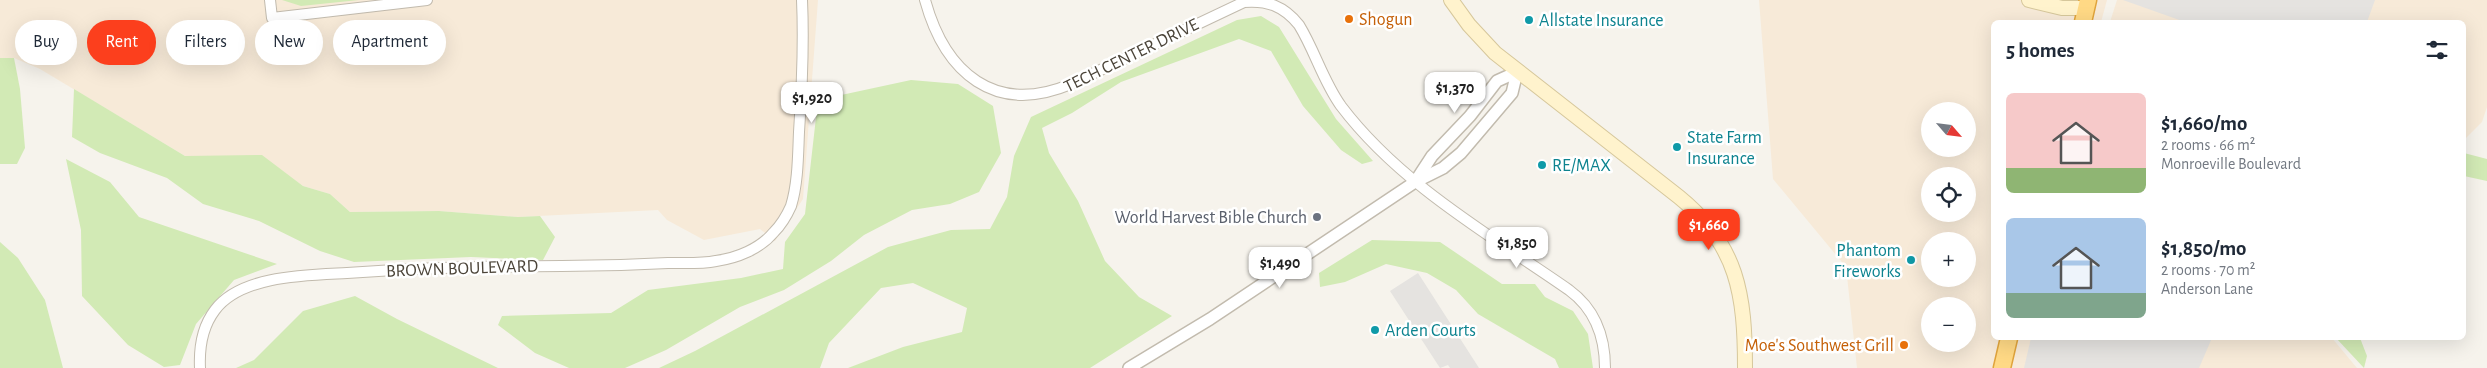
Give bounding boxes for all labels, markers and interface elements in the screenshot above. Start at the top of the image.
place label: Shogun [1359,11,1413,29]
place label: Allstate Insurance [1539,12,1664,30]
marker: Shogun [1343,13,1355,25]
marker: Allstate Insurance [1523,14,1535,26]
street label: TECH CENTER DRIVE [1061,15,1202,96]
chip: Buy [15,20,77,65]
chip: Rent [87,20,156,65]
chip: Filters [166,20,245,65]
chip: New [255,20,323,65]
chip: Apartment [333,20,446,65]
icon: filters [2423,36,2451,64]
text: 5 homes [2006,40,2075,61]
pin: $1,370 [1414,72,1496,114]
text: $1,370 [1436,80,1474,96]
pin: $1,920 [771,82,853,124]
text: $1,920 [792,90,832,106]
north arrow [1921,102,1976,158]
map controls [1921,102,1976,352]
icon: home [2046,113,2106,173]
text: $1,660/mo [2161,113,2247,134]
place label: State Farm Insurance [1687,129,1762,168]
text: 2 rooms · 66 m² [2161,137,2255,153]
marker: State Farm Insurance [1671,141,1683,153]
text: Monroeville Boulevard [2161,156,2301,172]
place label: RE/MAX [1552,157,1611,175]
marker: RE/MAX [1536,159,1548,171]
button: locate [1921,167,1976,222]
pin: $1,660 [1668,208,1750,251]
place label: World Harvest Bible Church [1115,209,1307,227]
marker: World Harvest Bible Church [1311,211,1323,223]
text: $1,660 [1689,217,1729,233]
pin: $1,850 [1476,226,1558,269]
button: + [1921,232,1976,287]
text: $1,850 [1497,235,1537,251]
icon: home [2046,238,2106,298]
text: $1,850/mo [2161,238,2246,259]
place label: Phantom Fireworks [1834,242,1901,281]
pin: $1,490 [1239,246,1321,289]
marker: Phantom Fireworks [1905,254,1917,266]
text: $1,490 [1260,255,1300,271]
street label: BROWN BOULEVARD [386,257,538,281]
text: 2 rooms · 70 m² [2161,262,2255,278]
text: Anderson Lane [2161,281,2253,297]
button: − [1921,297,1976,352]
place label: Arden Courts [1385,322,1476,340]
marker: Arden Courts [1369,324,1381,336]
place label: Moe's Southwest Grill [1745,337,1894,355]
marker: Moe's Southwest Grill [1898,339,1910,351]

